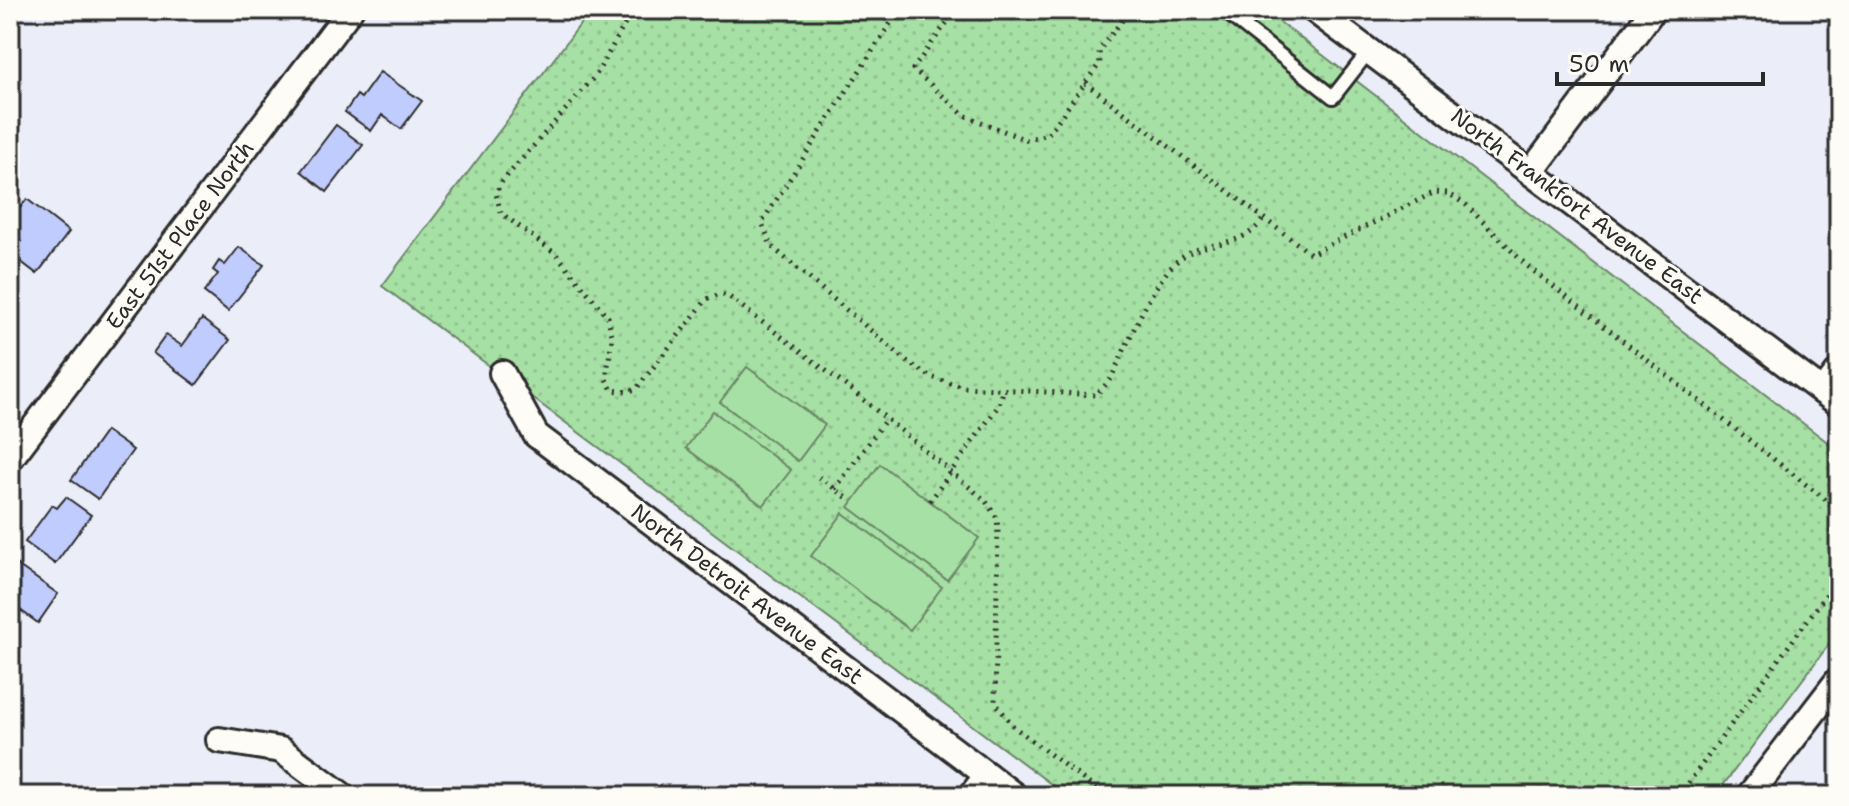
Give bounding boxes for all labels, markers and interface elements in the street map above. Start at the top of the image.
scale bar [1557,36,1763,86]
text: 50 m [1569,48,1629,80]
street label: North Frankfort Avenue East [1445,101,1709,311]
street label: East 51st Place North [100,135,260,335]
street label: North Detroit Avenue East [625,497,869,691]

